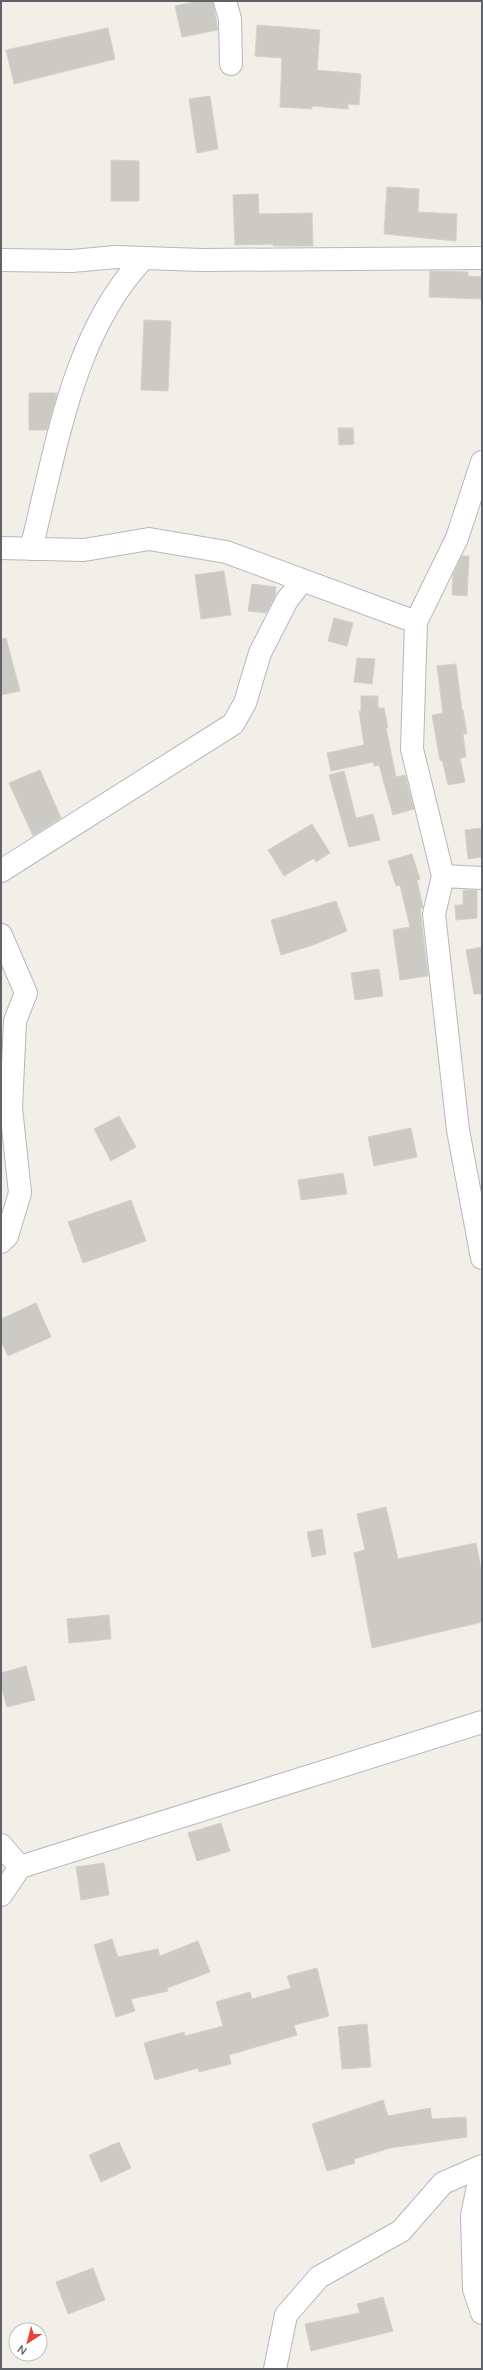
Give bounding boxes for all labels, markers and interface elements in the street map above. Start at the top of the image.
north arrow [8,2322,48,2362]
text: N [15,2342,30,2358]

